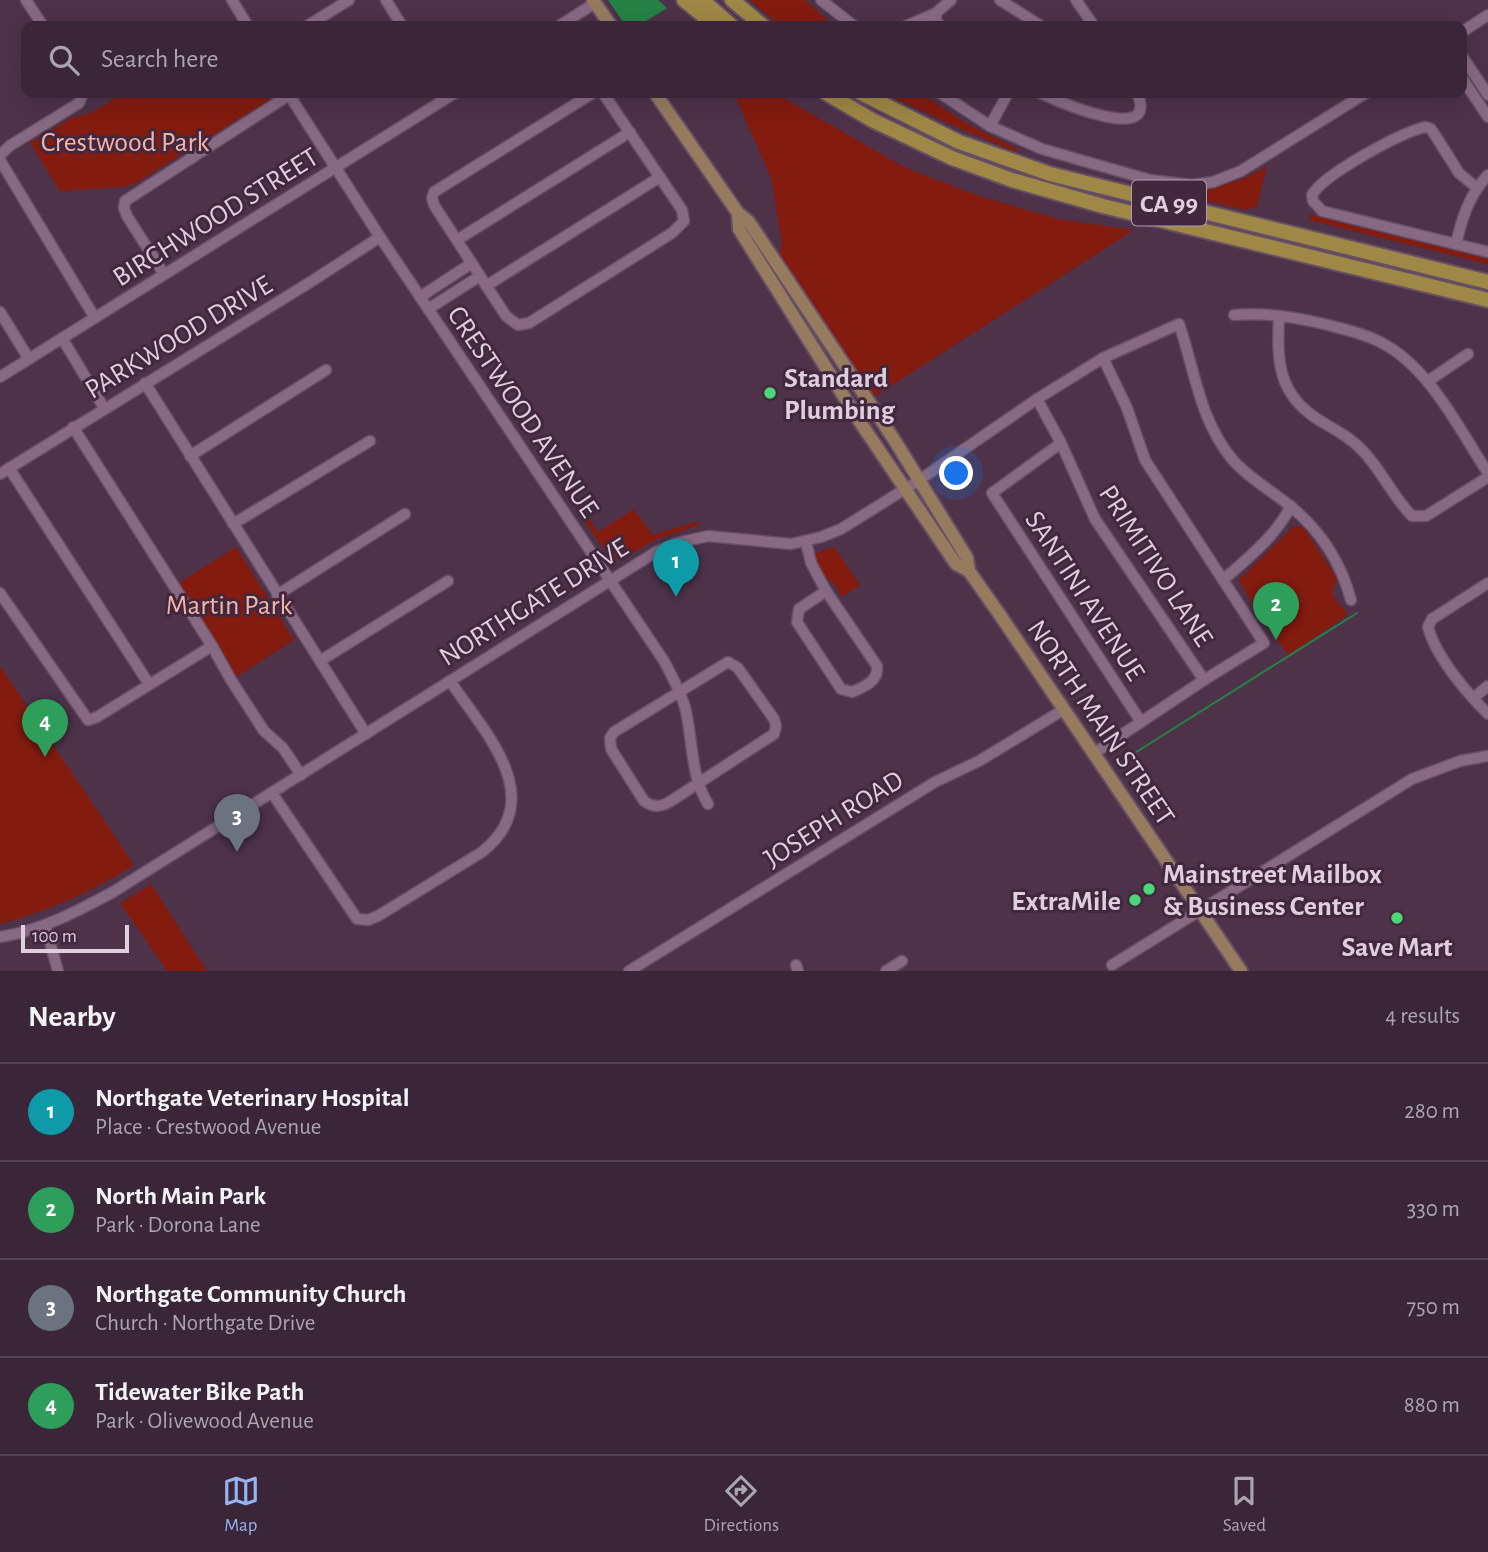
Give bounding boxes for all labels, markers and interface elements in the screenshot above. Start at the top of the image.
search box [21,21,1467,98]
icon: search [45,41,83,79]
text: Search here [101,46,219,72]
park label: Crestwood Park [41,129,210,157]
street label: BIRCHWOOD STREET [108,143,324,292]
road number: CA 99 [1132,180,1206,226]
street label: PARKWOOD DRIVE [81,271,278,405]
street label: CRESTWOOD AVENUE [441,302,603,523]
place label: Standard Plumbing [784,365,896,425]
marker: Standard Plumbing [762,385,778,401]
your location [939,456,973,490]
street label: PRIMITIVO LANE [1093,481,1218,652]
street label: SANTINI AVENUE [1019,506,1149,686]
street label: NORTHGATE DRIVE [435,533,633,672]
pin: 1 [653,539,699,597]
pin: 2 [1253,582,1299,640]
park label: Martin Park [166,592,293,620]
street label: NORTH MAIN STREET [1021,616,1179,831]
pin: 4 [22,699,68,757]
street label: JOSEPH ROAD [760,766,908,873]
pin: 3 [214,794,260,852]
place label: Mainstreet Mailbox & Business Center [1163,861,1382,921]
marker: Mainstreet Mailbox & Business Center [1141,881,1157,897]
place label: ExtraMile [1011,888,1121,916]
marker: ExtraMile [1127,892,1143,908]
marker: Save Mart [1389,910,1405,926]
scale bar [21,922,130,954]
text: 100 m [32,927,77,946]
place label: Save Mart [1342,934,1453,962]
text: Nearby [28,1002,116,1032]
text: 4 results [1385,1005,1460,1028]
text: Northgate Veterinary Hospital [95,1085,410,1111]
text: 1 [47,1100,55,1123]
text: 280 m [1404,1100,1460,1123]
text: Place · Crestwood Avenue [95,1116,321,1139]
text: North Main Park [95,1183,266,1209]
text: 2 [46,1198,56,1221]
text: 330 m [1407,1198,1460,1221]
text: Park · Dorona Lane [95,1214,261,1237]
text: Northgate Community Church [95,1281,406,1307]
text: 3 [46,1296,56,1319]
text: 750 m [1406,1296,1460,1319]
text: Church · Northgate Drive [95,1312,315,1335]
text: Tidewater Bike Path [95,1379,304,1405]
text: 4 [45,1394,57,1417]
text: 880 m [1404,1394,1460,1417]
text: Park · Olivewood Avenue [95,1410,314,1433]
tab: Map [222,1472,260,1537]
tab: Directions [703,1472,779,1537]
tab: Saved [1223,1472,1266,1537]

